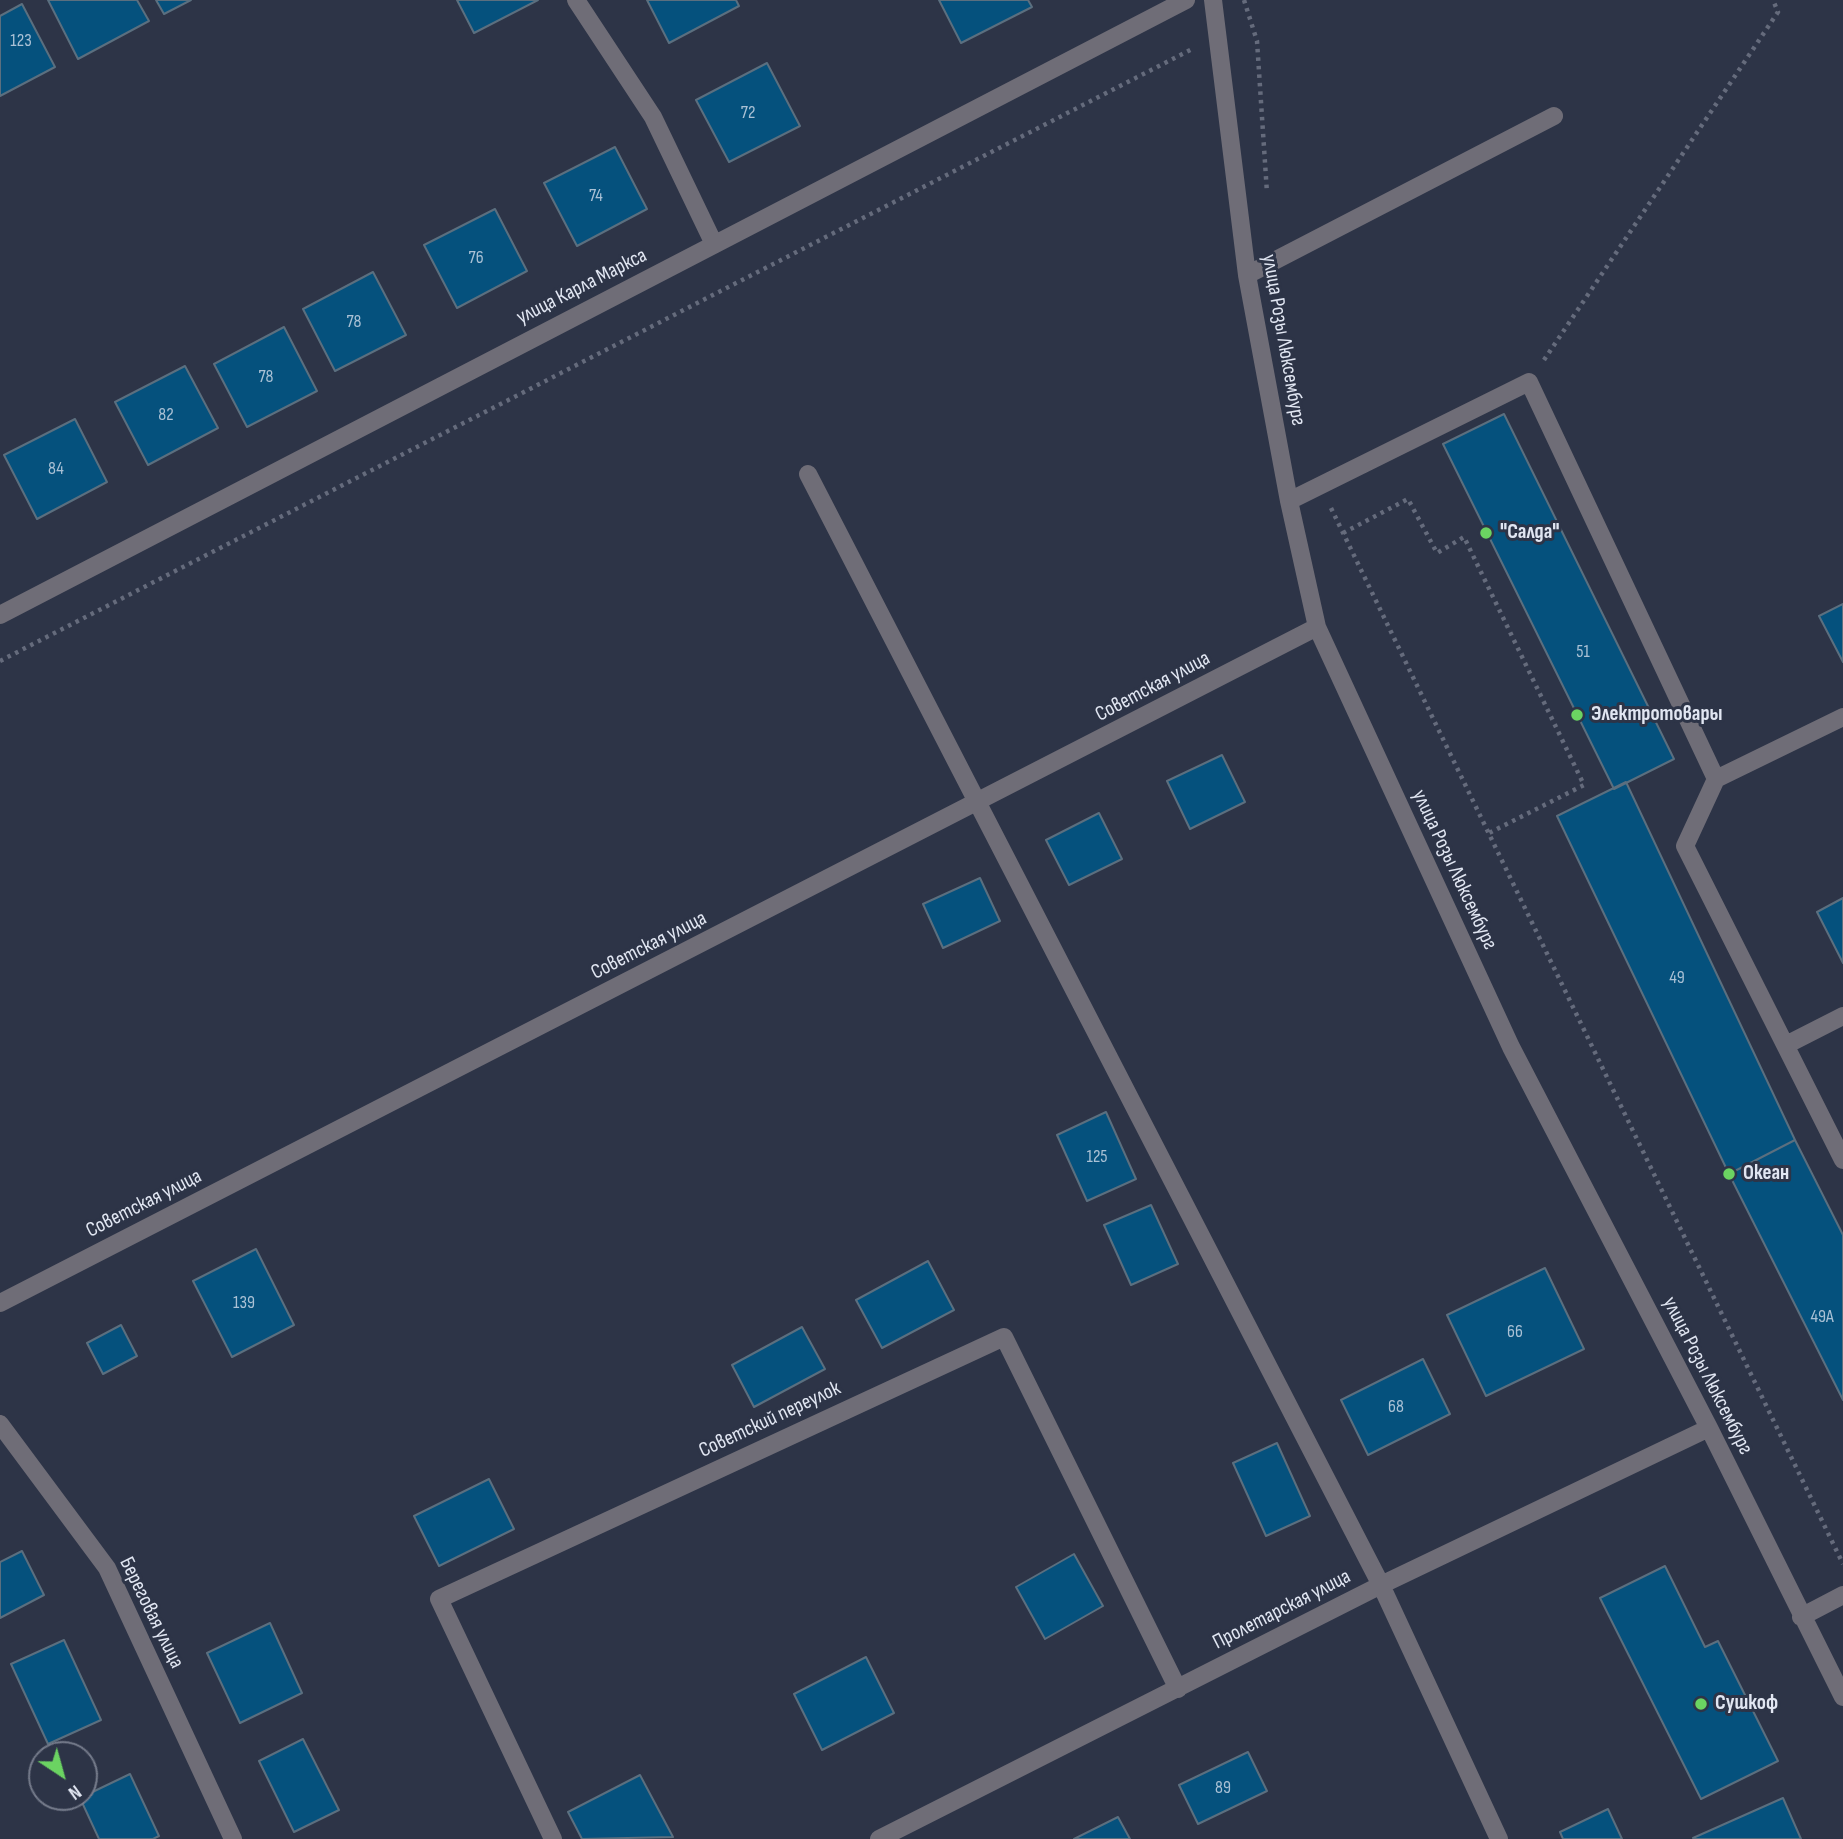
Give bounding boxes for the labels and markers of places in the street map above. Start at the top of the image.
place label: "Салда" [1500,520,1560,546]
marker: "Салда" [1478,525,1494,541]
place label: Электротовары [1591,702,1722,728]
marker: Электротовары [1569,707,1585,723]
place label: Океан [1743,1161,1789,1187]
marker: Океан [1721,1166,1737,1182]
place label: Сушкоф [1715,1691,1778,1717]
marker: Сушкоф [1693,1696,1709,1712]

